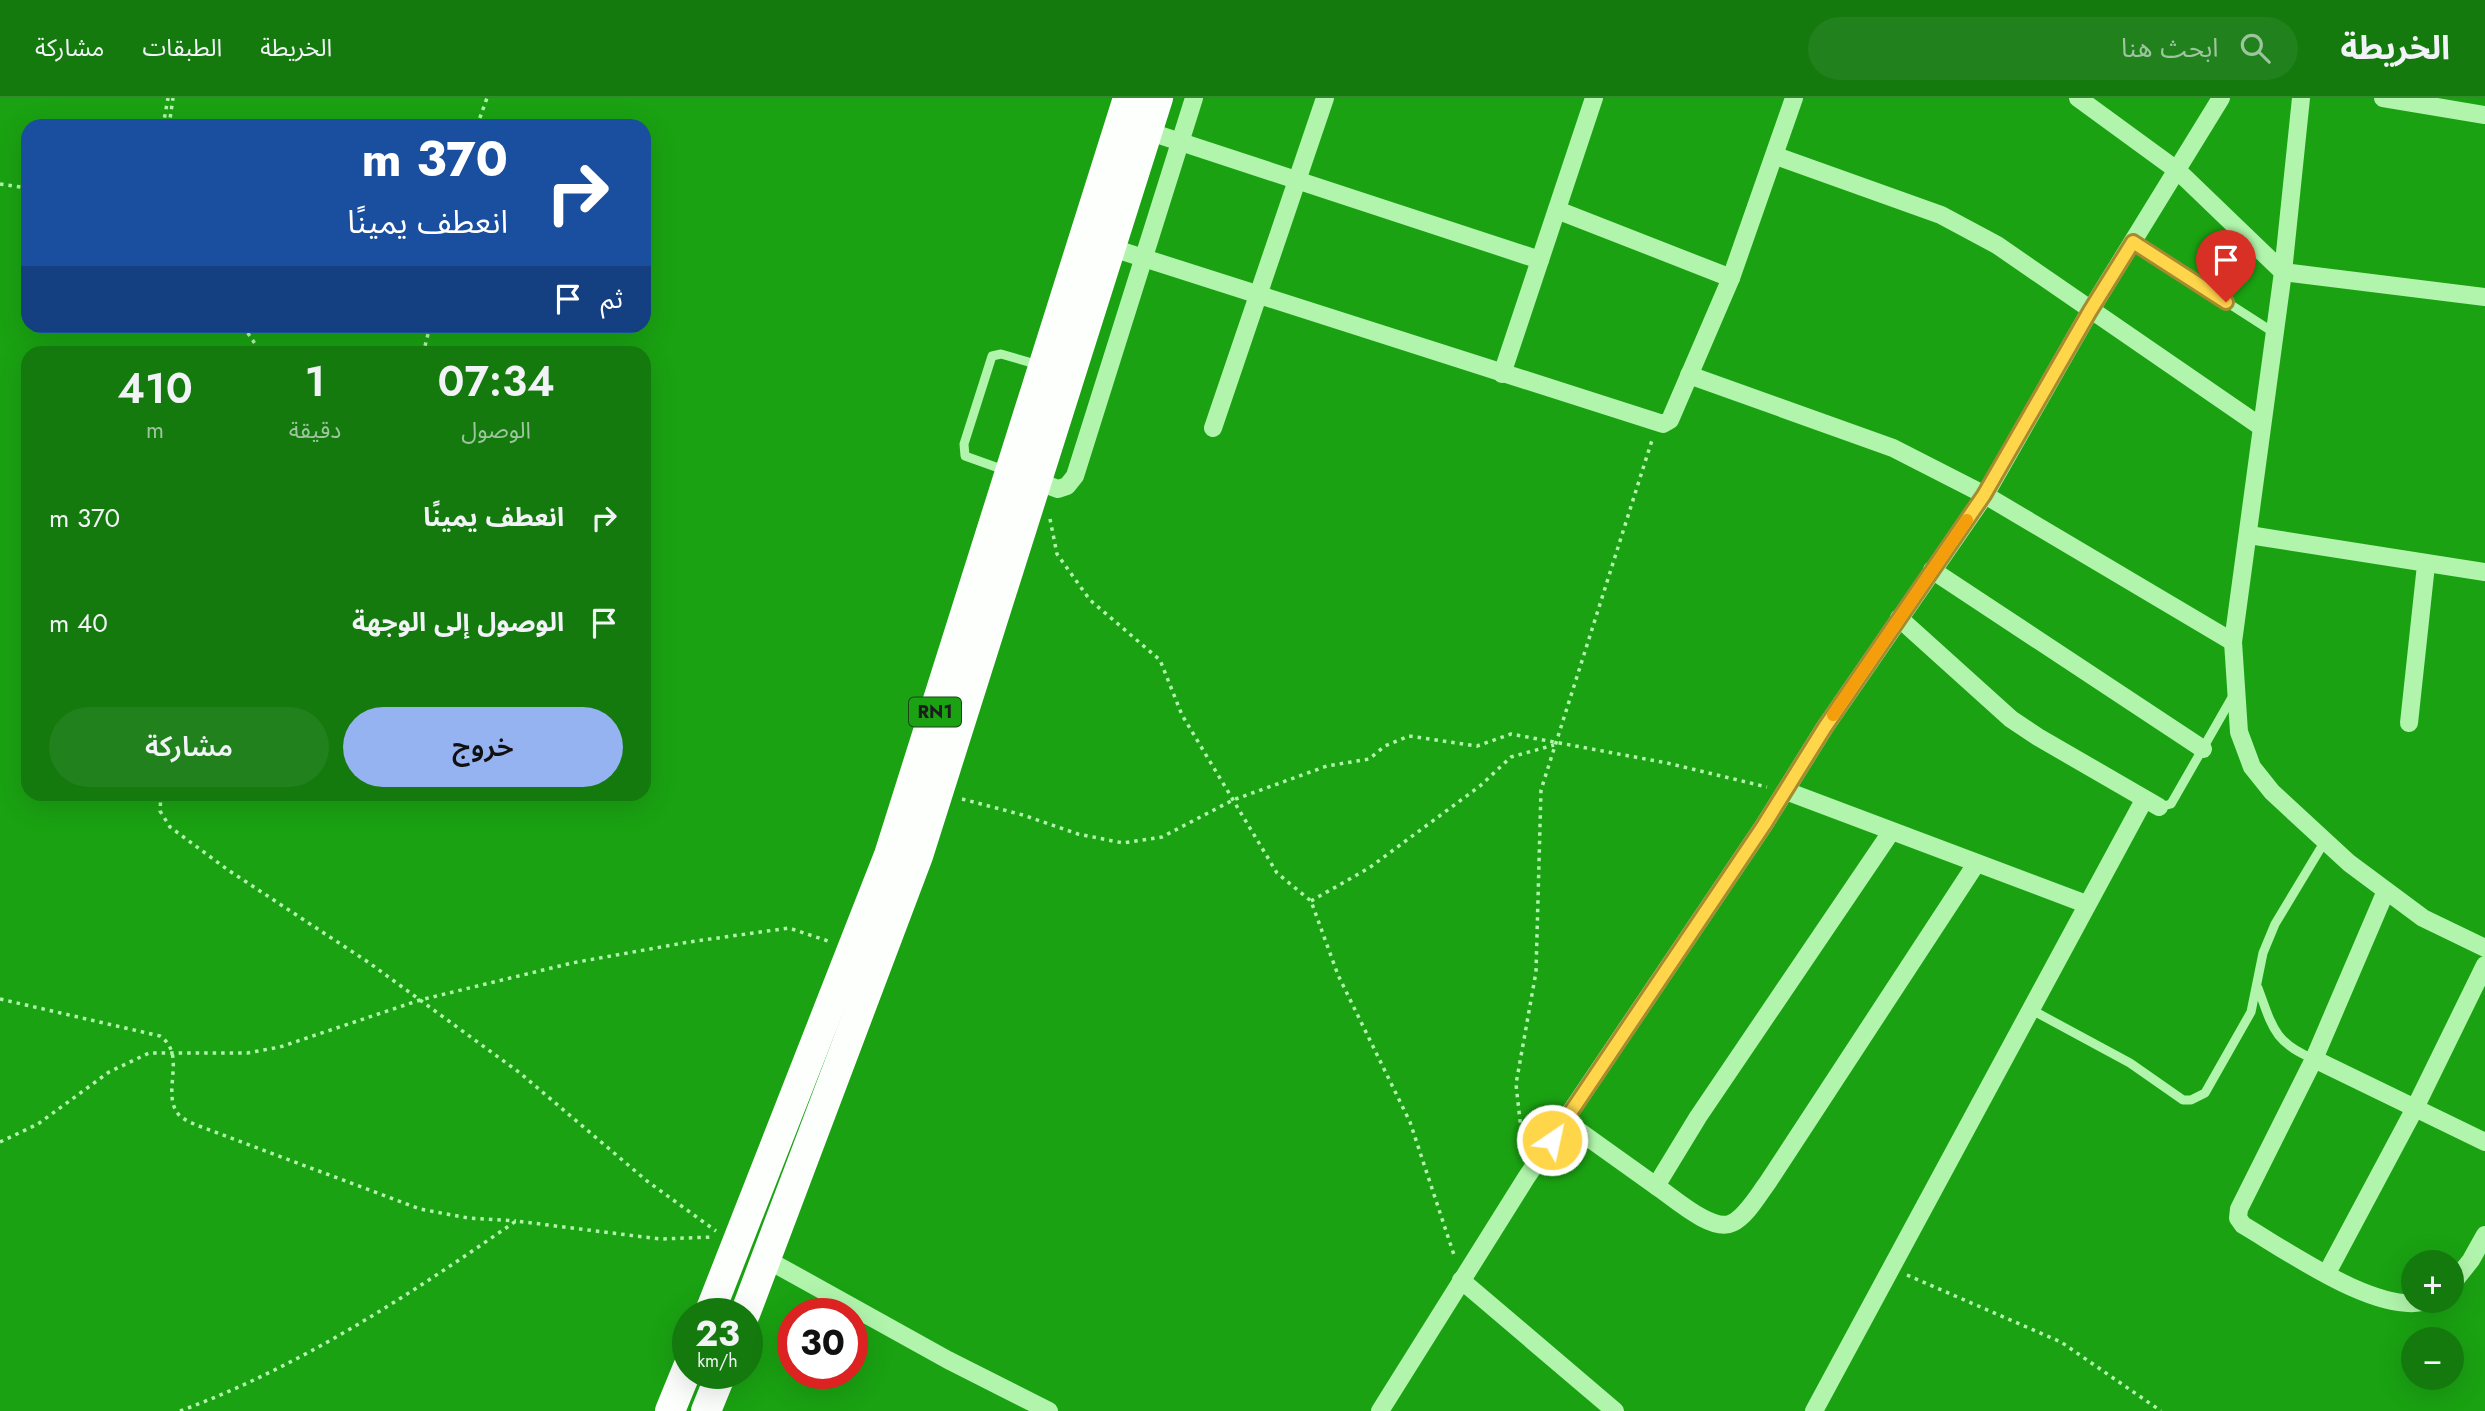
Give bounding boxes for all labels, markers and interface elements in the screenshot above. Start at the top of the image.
search box [1808,17,2298,80]
text: الخريطة [2340,24,2450,71]
text: ابحث هنا [2121,29,2218,67]
icon: search [2236,29,2274,67]
text: مشاركة [35,30,104,65]
text: الطبقات [142,30,222,65]
text: الخريطة [260,30,332,65]
text: 370 m [361,124,508,194]
icon: right [532,147,623,238]
text: انعطف يمينًا [347,199,508,245]
pin [2196,230,2256,302]
icon: arrive [2207,241,2245,279]
icon: arrive [549,280,587,318]
text: ثم [601,280,623,318]
text: 1 [305,351,325,412]
text: 07:34 [437,351,555,412]
text: 410 [117,358,193,419]
text: m [146,413,164,447]
text: دقيقة [289,413,341,447]
text: الوصول [461,413,531,447]
text: انعطف يمينًا [423,498,564,536]
text: 370 m [49,499,120,537]
icon: right [585,499,623,537]
text: الوصول إلى الوجهة [352,603,564,641]
text: 40 m [49,604,108,642]
icon: arrive [585,604,623,642]
road number: RN1 [909,698,961,726]
button: مشاركة [49,707,329,787]
button: خروج [343,707,623,787]
position arrow [1515,1103,1589,1177]
map controls [2401,1250,2464,1390]
button: + [2401,1250,2464,1313]
speed limit sign: 30 [777,1298,868,1389]
text: 23 [695,1309,740,1359]
button: − [2401,1327,2464,1390]
text: km/h [697,1348,738,1374]

